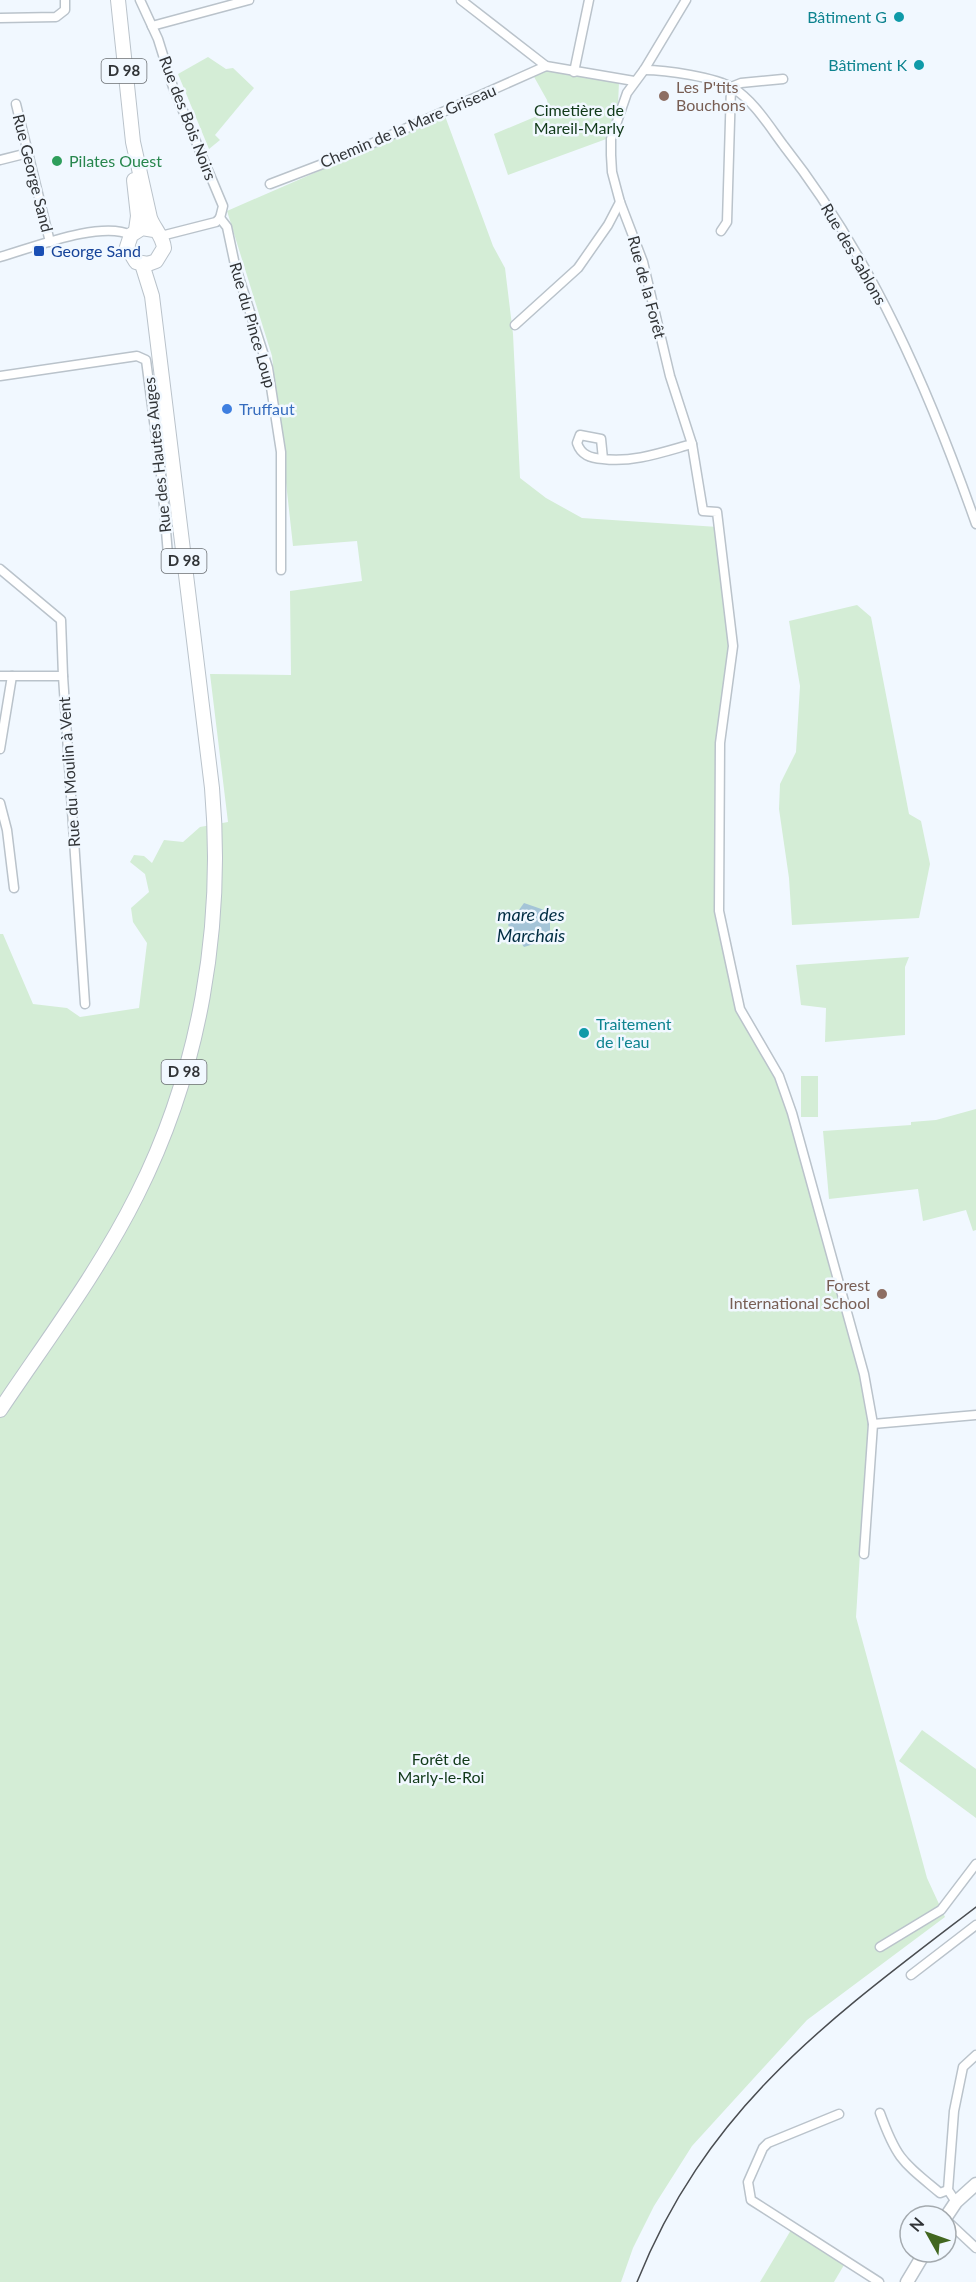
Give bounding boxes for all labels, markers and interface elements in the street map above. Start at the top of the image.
place label: Bâtiment G [807,7,887,26]
marker: Bâtiment G [892,10,906,24]
street label: Rue des Bois Noirs [156,53,221,183]
place label: Bâtiment K [828,55,907,74]
marker: Bâtiment K [912,58,926,72]
road number: D 98 [102,59,146,83]
place label: Les P'tits Bouchons [676,77,746,114]
street label: Chemin de la Mare Griseau [317,80,499,171]
marker: Les P'tits Bouchons [657,89,671,103]
park label: Cimetière de Mareil-Marly [534,100,625,137]
street label: Rue George Sand [10,112,57,234]
place label: Pilates Ouest [69,151,162,170]
marker: Pilates Ouest [50,154,64,168]
street label: Rue des Sablons [818,200,891,308]
street label: Rue de la Forêt [625,233,670,341]
place label: George Sand [51,241,141,260]
marker: George Sand [32,244,46,258]
street label: Rue du Pince Loup [226,260,281,390]
street label: Rue des Hautes Auges [139,376,174,534]
place label: Truffaut [239,399,295,418]
marker: Truffaut [220,402,234,416]
road number: D 98 [162,549,207,573]
street label: Rue du Moulin à Vent [54,696,83,848]
water label: mare des Marchais [497,903,565,946]
place label: Traitement de l'eau [596,1014,672,1051]
marker: Traitement de l'eau [577,1026,591,1040]
road number: D 98 [162,1060,207,1084]
place label: Forest International School [729,1275,870,1312]
marker: Forest International School [875,1287,889,1301]
park label: Forêt de Marly-le-Roi [398,1749,484,1786]
north arrow [898,2204,958,2264]
text: N [905,2213,927,2235]

